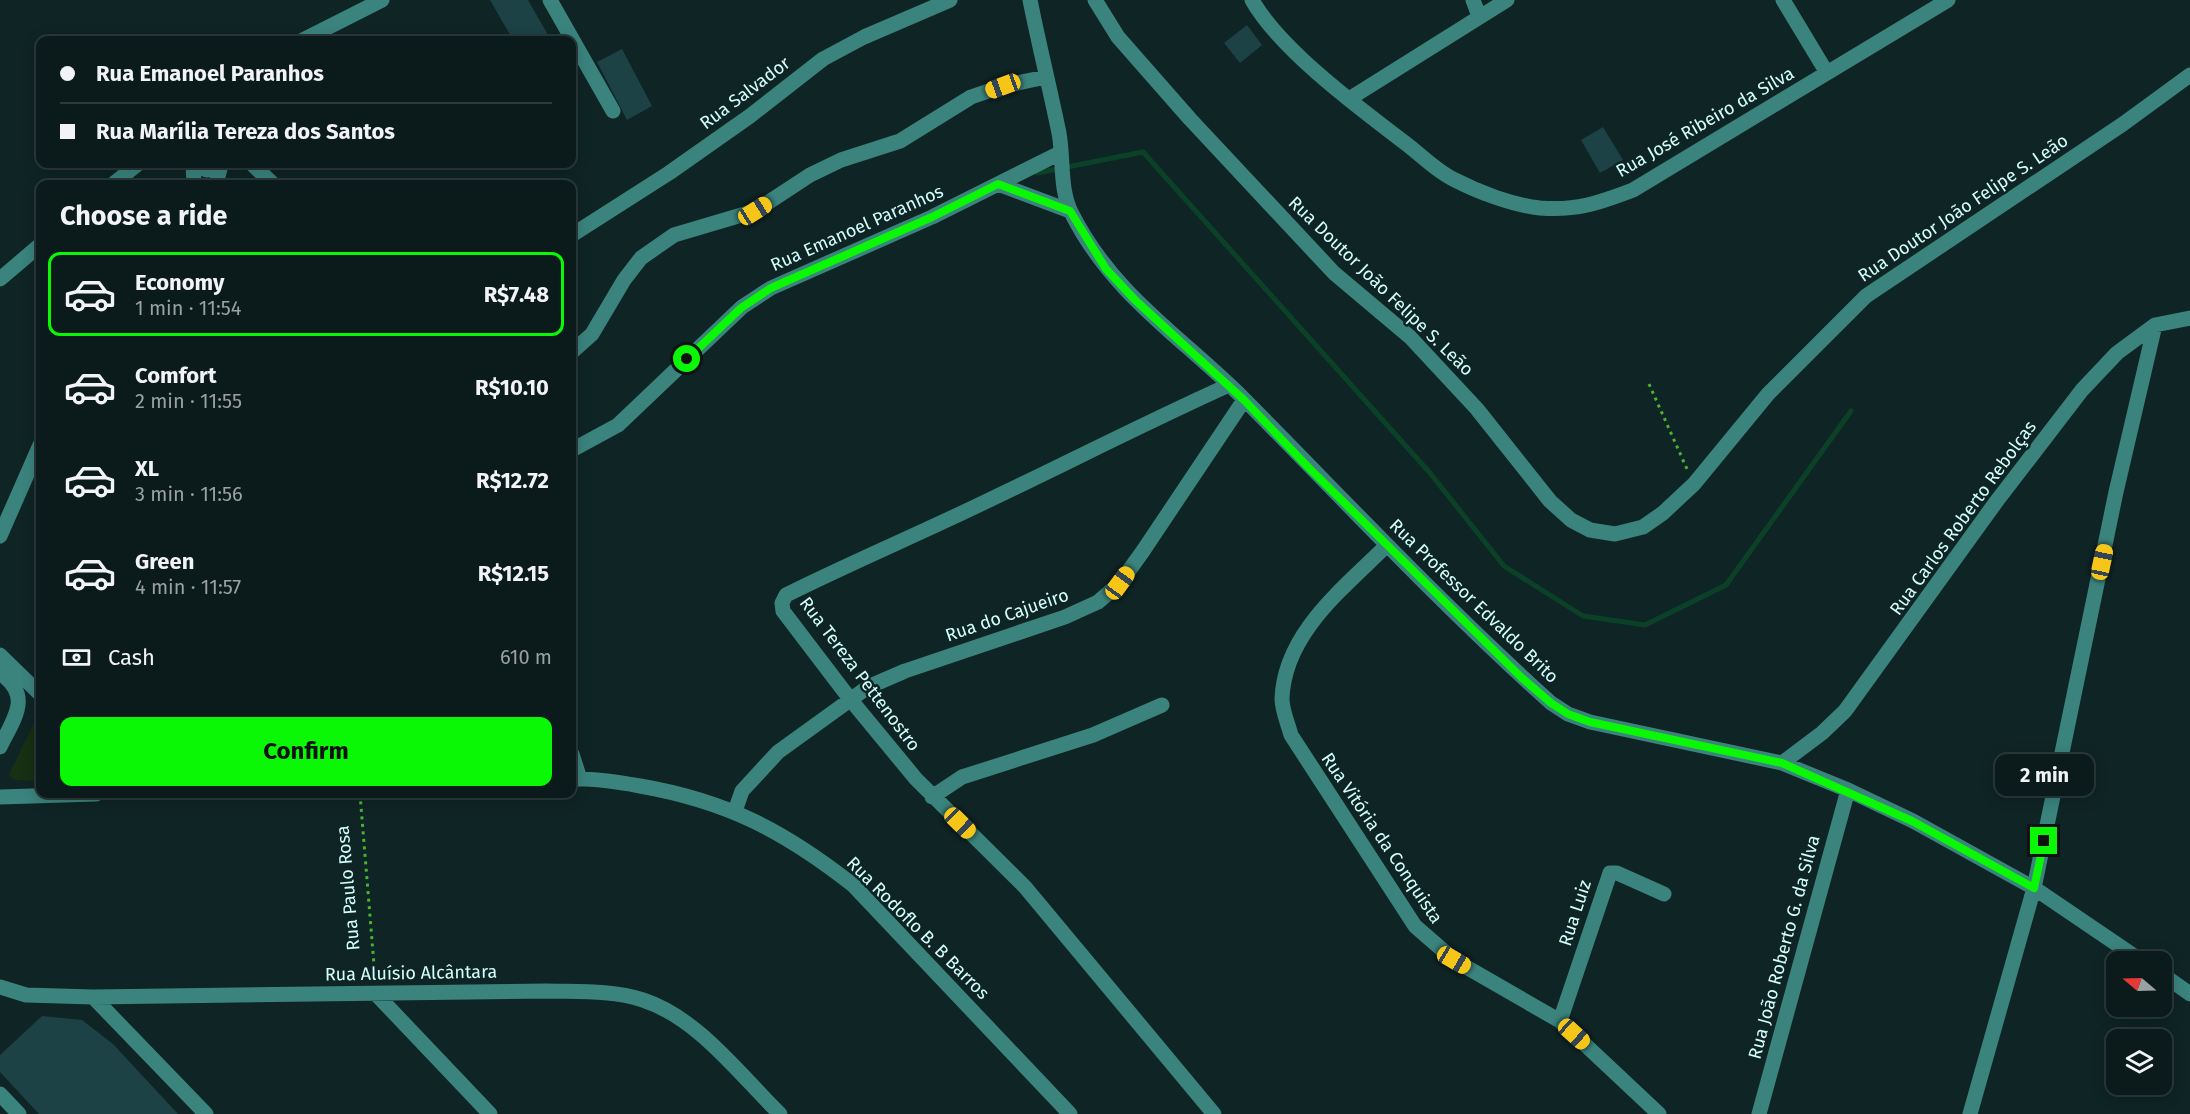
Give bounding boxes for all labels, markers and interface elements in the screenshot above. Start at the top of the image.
street label: Rua Salvador [696,52,794,134]
text: Rua Emanoel Paranhos [96,60,324,87]
street label: Rua José Ribeiro da Silva [1612,62,1798,182]
car [983,71,1023,101]
text: Rua Marília Tereza dos Santos [96,118,395,145]
street label: Rua Doutor João Felipe S. Leão [1854,129,2072,287]
street label: Rua Emanoel Paranhos [767,180,947,276]
street label: Rua Doutor João Felipe S. Leão [1284,192,1478,380]
car [735,194,775,228]
text: Choose a ride [60,200,227,232]
icon: car [63,267,117,321]
text: Economy [135,269,224,296]
text: R$7.48 [484,281,549,308]
text: 1 min · 11:54 [135,296,241,320]
route start [673,345,700,372]
icon: car [63,360,117,414]
text: Comfort [135,362,216,389]
text: R$10.10 [475,374,549,401]
text: 2 min · 11:55 [135,389,242,413]
street label: Rua Carlos Roberto Rebolças [1885,417,2041,619]
icon: car [63,453,117,507]
text: XL [135,455,159,482]
text: R$12.72 [476,467,549,494]
text: 3 min · 11:56 [135,482,243,506]
street label: Rua Professor Edvaldo Brito [1385,514,1563,688]
car [2089,543,2115,581]
icon: car [63,546,117,600]
text: Green [135,548,194,575]
text: R$12.15 [478,560,549,587]
car [1102,563,1138,603]
text: 4 min · 11:57 [135,575,241,599]
street label: Rua do Cajueiro [943,584,1071,646]
street label: Rua Tereza Pettenostro [795,593,925,755]
icon: cash [60,641,93,674]
text: Cash [108,644,155,671]
text: 610 m [500,645,552,669]
button: Confirm [60,717,552,786]
street label: Rua Vitória da Conquista [1317,748,1447,928]
callout: 2 min [1994,754,2094,796]
text: 2 min [2020,763,2069,787]
car [941,804,979,842]
street label: Rua Paulo Rosa [332,825,364,951]
route end [2030,827,2057,854]
street label: Rua João Roberto G. da Silva [1743,833,1825,1061]
street label: Rua Rodoflo B. B Barros [842,852,994,1004]
street label: Rua Luiz [1554,877,1596,949]
car [1434,943,1474,977]
north arrow [2106,951,2172,1017]
map controls [2106,951,2172,1095]
street label: Rua Aluísio Alcântara [325,960,497,986]
car [1555,1015,1593,1053]
button: layers [2106,1029,2172,1095]

